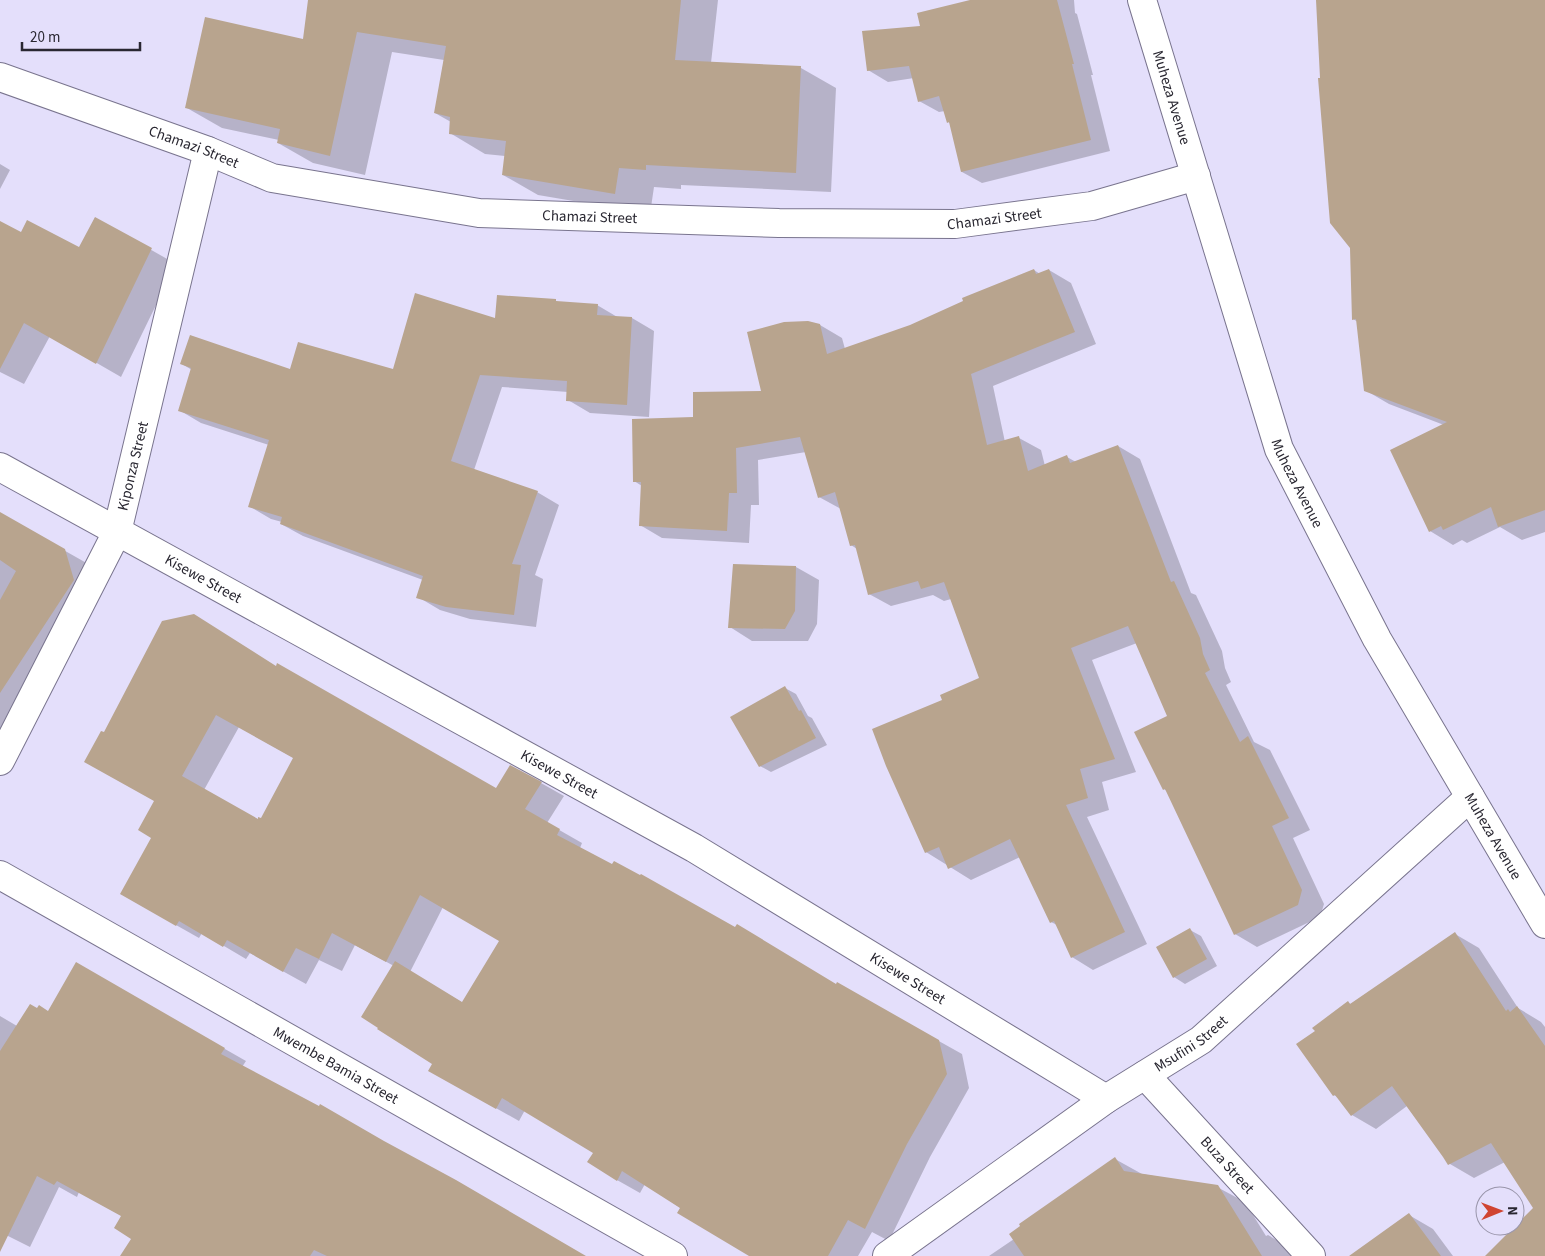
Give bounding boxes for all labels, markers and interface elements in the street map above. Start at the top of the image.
scale bar [22,20,140,52]
text: 20 m [30,27,60,48]
street label: Muheza Avenue [1147,48,1196,147]
street label: Chamazi Street [146,121,242,174]
street label: Chamazi Street [947,203,1043,235]
street label: Chamazi Street [542,205,638,229]
street label: Kiponza Street [112,419,154,513]
street label: Muheza Avenue [1265,436,1328,532]
street label: Kisewe Street [161,549,245,609]
street label: Kisewe Street [517,745,601,804]
street label: Muheza Avenue [1459,789,1527,884]
street label: Kisewe Street [866,948,949,1010]
street label: Msufini Street [1150,1011,1233,1077]
street label: Mwembe Bamia Street [269,1022,402,1109]
street label: Buza Street [1195,1132,1259,1199]
north arrow [1475,1186,1525,1236]
text: N [1502,1206,1522,1216]

